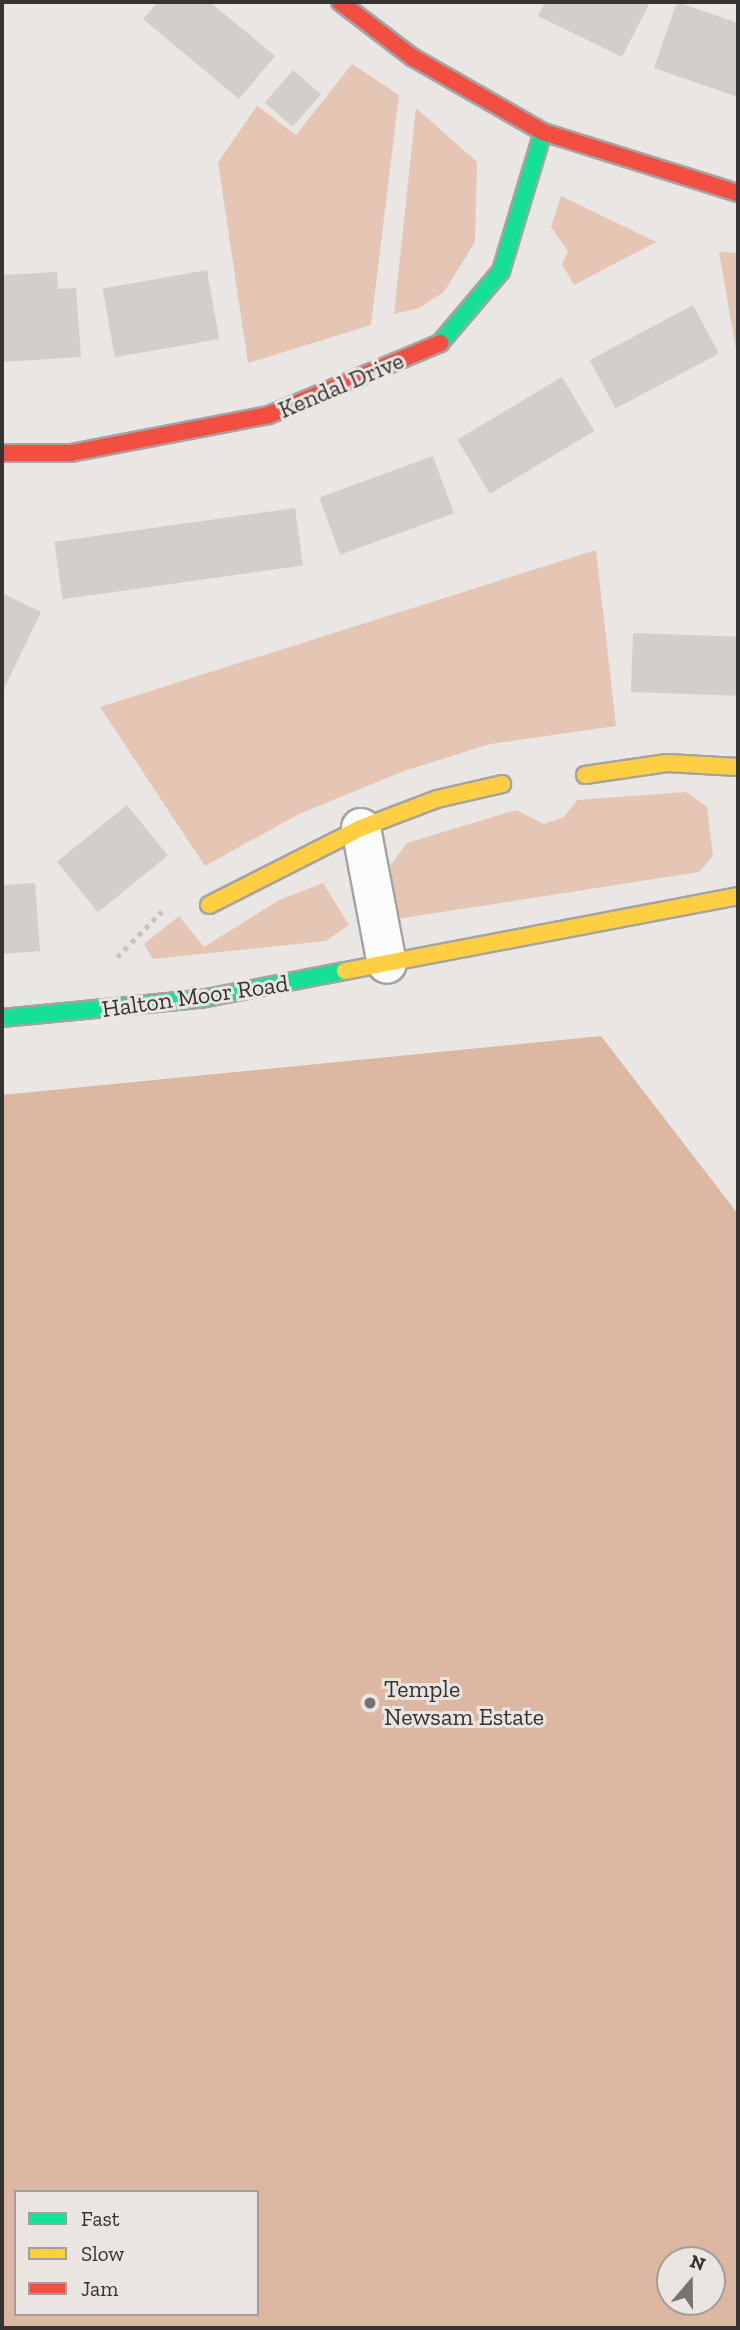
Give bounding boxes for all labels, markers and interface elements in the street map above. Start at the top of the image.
street label: Kendal Drive [274,346,408,424]
street label: Halton Moor Road [100,969,290,1023]
place label: Temple Newsam Estate [384,1675,544,1731]
marker: Temple Newsam Estate [362,1695,378,1711]
legend [14,2190,259,2316]
text: Fast [81,2206,120,2231]
text: Slow [81,2241,124,2266]
north arrow [656,2246,726,2316]
text: N [687,2249,708,2276]
text: Jam [81,2276,118,2301]

